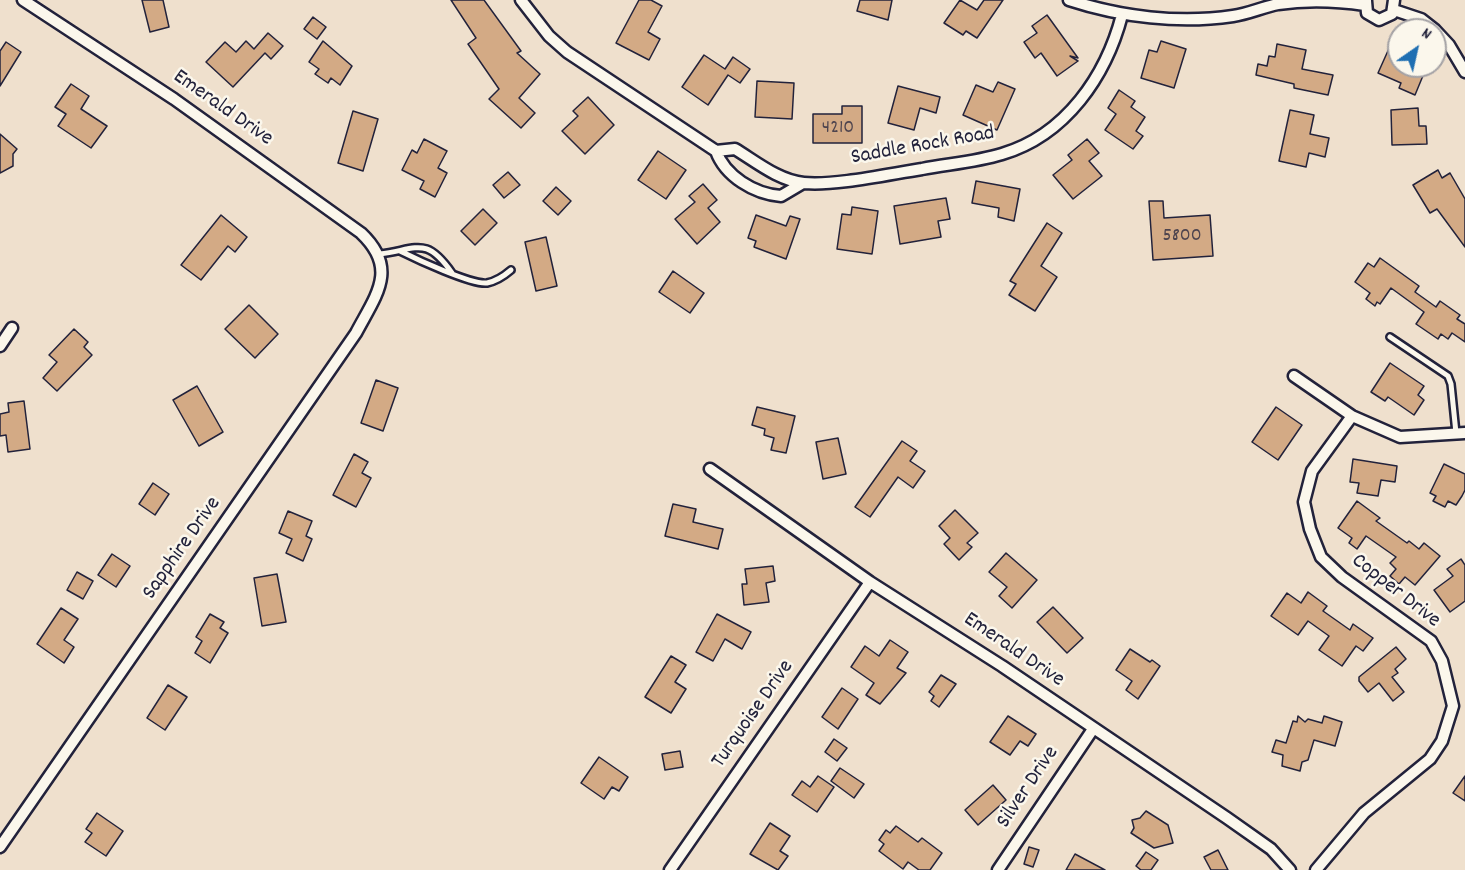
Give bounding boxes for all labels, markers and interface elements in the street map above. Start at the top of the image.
north arrow [1387,18,1447,78]
text: N [1417,23,1436,46]
street label: Emerald Drive [167,65,277,153]
house number: 4210 [822,117,854,141]
street label: Saddle Rock Road [849,121,997,173]
house number: 5800 [1162,225,1202,249]
street label: Sapphire Drive [138,492,228,606]
street label: Copper Drive [1345,549,1445,635]
street label: Emerald Drive [957,608,1069,694]
street label: Turquoise Drive [707,656,801,774]
street label: Silver Drive [992,742,1066,834]

